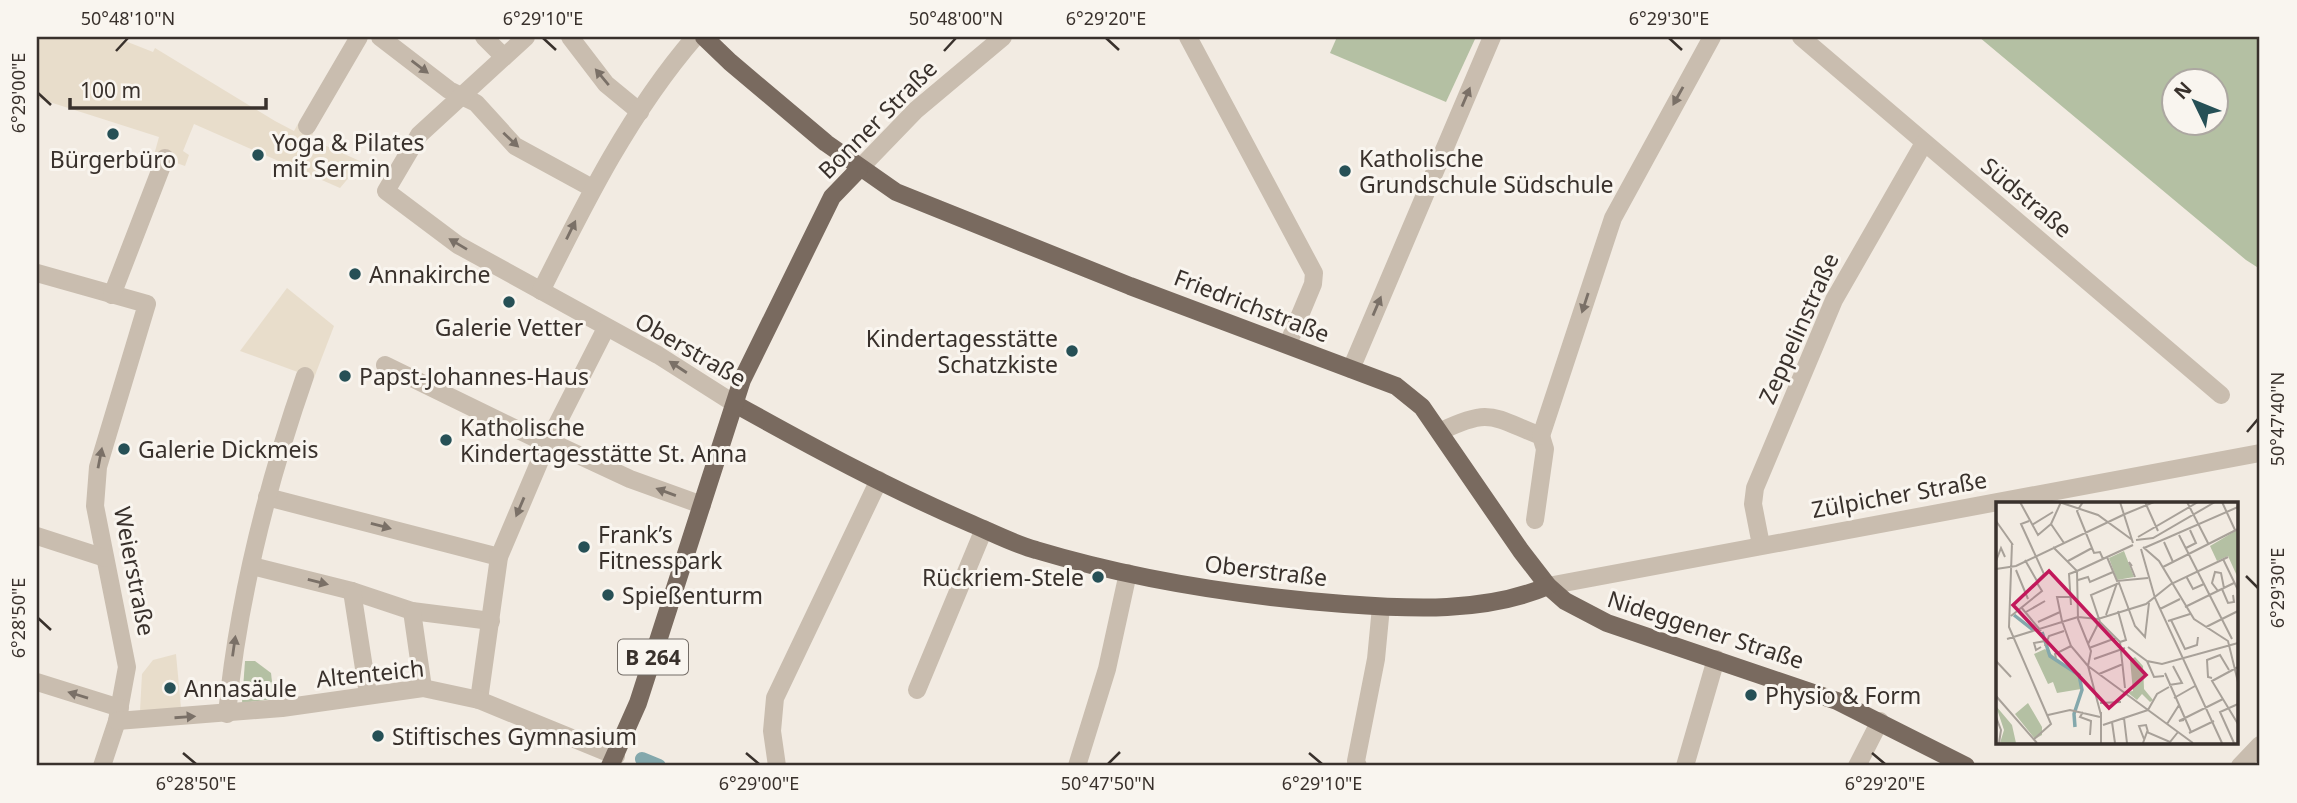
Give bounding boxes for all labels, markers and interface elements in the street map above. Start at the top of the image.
text: 50°48'10"N [81,6,175,30]
text: 6°29'10"E [503,6,583,30]
text: 50°48'00"N [909,6,1003,30]
text: 6°29'20"E [1066,6,1146,30]
text: 6°29'30"E [1629,6,1709,30]
street label: Bonner Straße [810,52,944,186]
text: 6°29'00"E [6,53,30,133]
one-way arrow [411,59,429,74]
scale bar [70,66,266,110]
north arrow [2160,66,2230,136]
one-way arrow [595,69,610,86]
text: 100 m [80,76,141,104]
text: N [2168,76,2197,105]
one-way arrow [1461,86,1472,107]
one-way arrow [1672,87,1684,106]
marker: Bürgerbüro [105,126,121,142]
place label: Yoga & Pilates mit Sermin [272,126,425,184]
one-way arrow [502,132,520,148]
place label: Katholische Grundschule Südschule [1359,142,1614,200]
place label: Bürgerbüro [50,143,176,175]
marker: Yoga & Pilates mit Sermin [250,147,266,163]
street label: Südstraße [1975,149,2079,245]
marker: Katholische Grundschule Südschule [1337,163,1353,179]
one-way arrow [566,220,577,240]
one-way arrow [448,238,467,250]
street label: Zeppelinstraße [1750,247,1846,409]
place label: Annakirche [369,258,491,290]
street label: Friedrichstraße [1170,261,1334,349]
marker: Annakirche [347,266,363,282]
one-way arrow [1579,292,1590,313]
marker: Galerie Vetter [501,294,517,310]
one-way arrow [1371,296,1383,316]
street label: Oberstraße [630,304,752,394]
place label: Galerie Vetter [435,311,584,343]
place label: Kindertagesstätte Schatzkiste [866,322,1058,380]
marker: Kindertagesstätte Schatzkiste [1064,343,1080,359]
place label: Papst-Johannes-Haus [359,360,589,392]
one-way arrow [668,361,687,374]
marker: Papst-Johannes-Haus [337,368,353,384]
text: 50°47'40"N [2265,372,2289,466]
place label: Katholische Kindertagesstätte St. Anna [460,411,747,469]
marker: Katholische Kindertagesstätte St. Anna [438,432,454,448]
place label: Galerie Dickmeis [138,433,318,465]
marker: Galerie Dickmeis [116,441,132,457]
one-way arrow [95,447,106,469]
street label: Zülpicher Straße [1809,463,1989,525]
one-way arrow [655,486,676,497]
one-way arrow [514,497,526,517]
inset map [1996,502,2238,744]
street label: Weierstraße [107,504,163,638]
place label: Frank’s Fitnesspark [598,518,723,576]
one-way arrow [370,521,392,532]
marker: Frank’s Fitnesspark [576,539,592,555]
street label: Oberstraße [1203,547,1329,593]
text: 6°29'30"E [2265,548,2289,628]
place label: Rückriem-Stele [922,561,1084,593]
marker: Rückriem-Stele [1090,569,1106,585]
one-way arrow [307,577,329,588]
text: 6°28'50"E [6,578,30,658]
place label: Spießenturm [622,579,763,611]
street label: Nideggener Straße [1604,582,1808,676]
marker: Spießenturm [600,587,616,603]
one-way arrow [229,635,240,657]
road number: B 264 [618,640,688,674]
street label: Altenteich [314,651,426,695]
place label: Annasäule [184,672,297,704]
place label: Physio & Form [1765,679,1921,711]
marker: Annasäule [162,680,178,696]
marker: Physio & Form [1743,687,1759,703]
one-way arrow [68,690,89,700]
one-way arrow [175,711,197,722]
place label: Stiftisches Gymnasium [392,720,637,752]
marker: Stiftisches Gymnasium [370,728,386,744]
text: 6°28'50"E [156,771,236,795]
text: 6°29'00"E [719,771,799,795]
text: 50°47'50"N [1061,771,1155,795]
text: 6°29'10"E [1282,771,1362,795]
text: 6°29'20"E [1845,771,1925,795]

